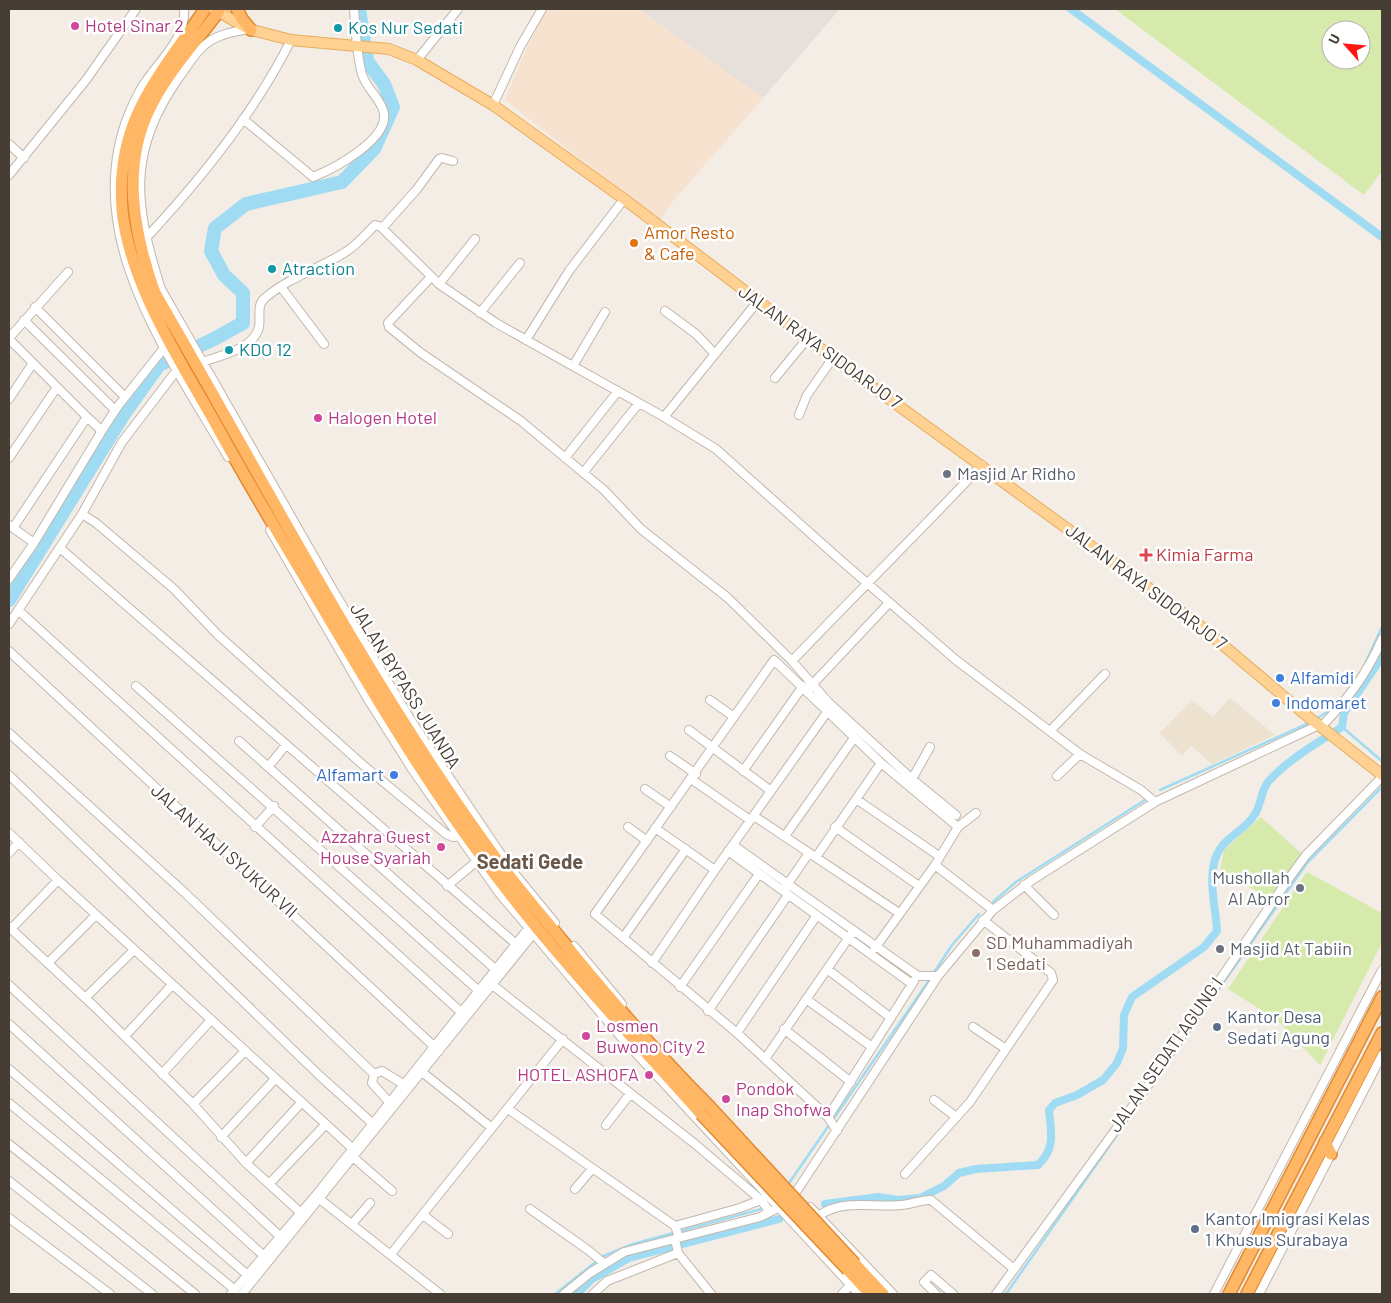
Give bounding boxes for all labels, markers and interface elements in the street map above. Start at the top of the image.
place label: Hotel Sinar 2 [85,14,184,36]
place label: Kos Nur Sedati [348,16,463,38]
marker: Hotel Sinar 2 [69,20,81,32]
north arrow [1321,20,1371,70]
marker: Kos Nur Sedati [332,22,344,34]
text: U [1324,31,1344,47]
place label: Amor Resto & Cafe [644,221,735,264]
marker: Amor Resto & Cafe [628,237,640,249]
place label: Atraction [282,257,355,279]
marker: Atraction [266,263,278,275]
street label: JALAN RAYA SIDOARJO 7 [735,280,907,413]
place label: KDO 12 [239,338,292,360]
marker: KDO 12 [223,344,235,356]
place label: Halogen Hotel [328,406,437,428]
marker: Halogen Hotel [312,412,324,424]
place label: Masjid Ar Ridho [957,462,1076,484]
marker: Masjid Ar Ridho [941,468,953,480]
street label: JALAN RAYA SIDOARJO 7 [1062,518,1232,654]
place label: Kimia Farma [1156,543,1253,565]
marker: Kimia Farma [1140,549,1152,561]
street label: JALAN BYPASS JUANDA [346,599,466,772]
place label: Alfamidi [1290,666,1354,688]
marker: Alfamidi [1274,672,1286,684]
place label: Indomaret [1286,691,1366,713]
marker: Indomaret [1270,697,1282,709]
place label: Alfamart [316,763,384,785]
marker: Alfamart [388,769,400,781]
street label: JALAN HAJI SYUKUR VII [147,779,303,922]
place label: Azzahra Guest House Syariah [320,825,431,868]
marker: Azzahra Guest House Syariah [435,841,447,853]
district label: Sedati Gede [477,849,583,873]
place label: Mushollah Al Abror [1212,866,1290,909]
marker: Mushollah Al Abror [1294,882,1306,894]
place label: SD Muhammadiyah 1 Sedati [986,931,1133,974]
place label: Masjid At Tabiin [1230,937,1352,959]
marker: Masjid At Tabiin [1214,943,1226,955]
marker: SD Muhammadiyah 1 Sedati [970,947,982,959]
street label: JALAN SEDATI AGUNG I [1103,973,1227,1136]
place label: Kantor Desa Sedati Agung [1227,1005,1330,1048]
place label: Losmen Buwono City 2 [596,1014,706,1057]
marker: Kantor Desa Sedati Agung [1211,1021,1223,1033]
marker: Losmen Buwono City 2 [580,1030,592,1042]
place label: HOTEL ASHOFA [517,1063,639,1085]
marker: HOTEL ASHOFA [643,1069,655,1081]
place label: Pondok Inap Shofwa [736,1077,831,1120]
marker: Pondok Inap Shofwa [720,1093,732,1105]
place label: Kantor Imigrasi Kelas 1 Khusus Surabaya [1205,1207,1370,1250]
marker: Kantor Imigrasi Kelas 1 Khusus Surabaya [1189,1223,1201,1235]

